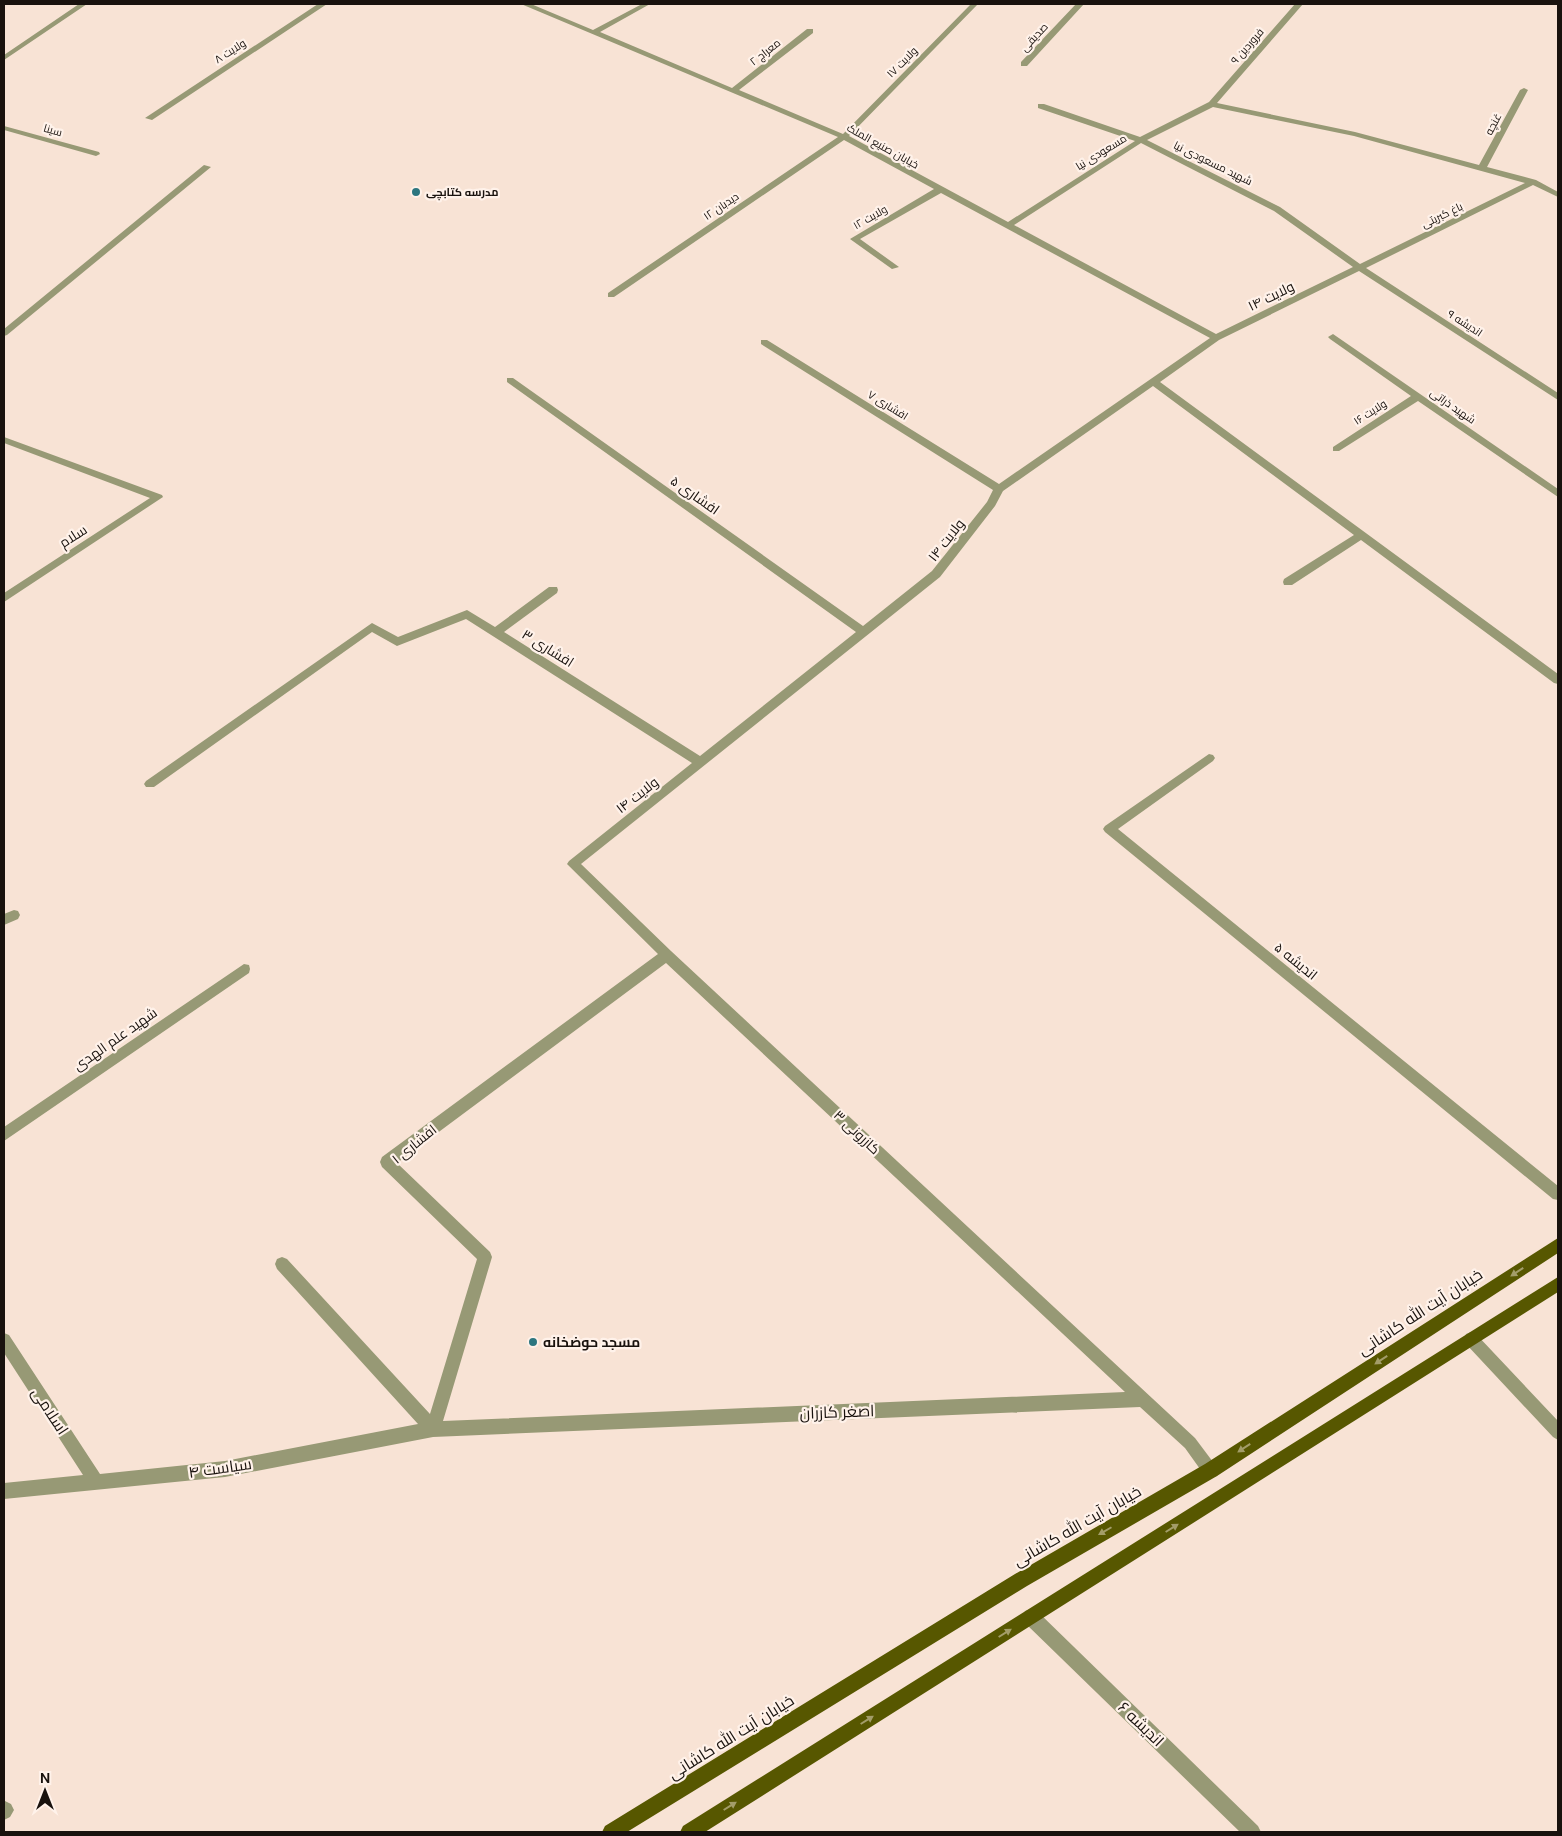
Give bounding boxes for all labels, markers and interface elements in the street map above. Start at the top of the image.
street label: صدیقی [1017,20,1051,54]
street label: فروردین ۹ [1227,25,1267,67]
street label: ولایت ۸ [212,36,248,66]
street label: معراج ۲ [747,36,784,69]
street label: ولایت ۱۷ [884,44,920,80]
street label: غنچه [1481,111,1505,137]
street label: خیابان صنیع الملک [844,120,921,172]
street label: سینا [42,121,64,139]
street label: مسعودی نیا [1073,131,1129,173]
street label: شهید مسعودی نیا [1171,138,1255,188]
place label: مدرسه کتابچی [426,185,498,201]
marker: مدرسه کتابچی [410,186,422,198]
street label: دیدبان ۱۲ [701,189,741,223]
street label: باغ کبریتی [1419,199,1466,232]
street label: ولایت ۱۲ [850,202,890,232]
street label: ولایت ۱۴ [1245,277,1297,315]
street label: اندیشه ۹ [1445,306,1485,340]
street label: شهید ذراتی [1428,385,1478,427]
street label: افشاری ۷ [865,387,911,423]
street label: ولایت ۱۶ [1351,396,1389,428]
street label: افشاری ۵ [667,472,723,518]
street label: ولایت ۱۴ [924,515,968,565]
street label: سلام [56,520,91,552]
street label: افشاری ۳ [519,625,577,671]
street label: ولایت ۱۴ [612,773,662,817]
street label: اندیشه ۵ [1271,938,1321,984]
street label: شهید علم الهدی [69,1003,161,1075]
street label: کازرونی ۳ [830,1106,884,1158]
street label: افشاری ۱ [388,1120,440,1168]
street label: خیابان آیت الله کاشانی [1354,1264,1486,1360]
one-way arrow [1511,1267,1524,1277]
place label: مسجد حوضخانه [543,1333,640,1351]
marker: مسجد حوضخانه [527,1336,539,1348]
one-way arrow [1374,1355,1388,1365]
street label: اسلامی [27,1383,73,1439]
street label: اصغر کازران [799,1400,875,1424]
one-way arrow [1238,1443,1251,1453]
street label: سیاست ۴ [187,1453,253,1483]
street label: خیابان آیت الله کاشانی [1009,1481,1145,1571]
one-way arrow [1165,1523,1178,1532]
one-way arrow [1098,1527,1111,1536]
one-way arrow [998,1628,1011,1638]
street label: خیابان آیت الله کاشانی [664,1690,798,1784]
street label: اندیشه ۶ [1113,1697,1169,1751]
one-way arrow [861,1715,874,1724]
north arrow [20,1766,70,1816]
text: N [40,1769,50,1787]
one-way arrow [723,1802,736,1811]

